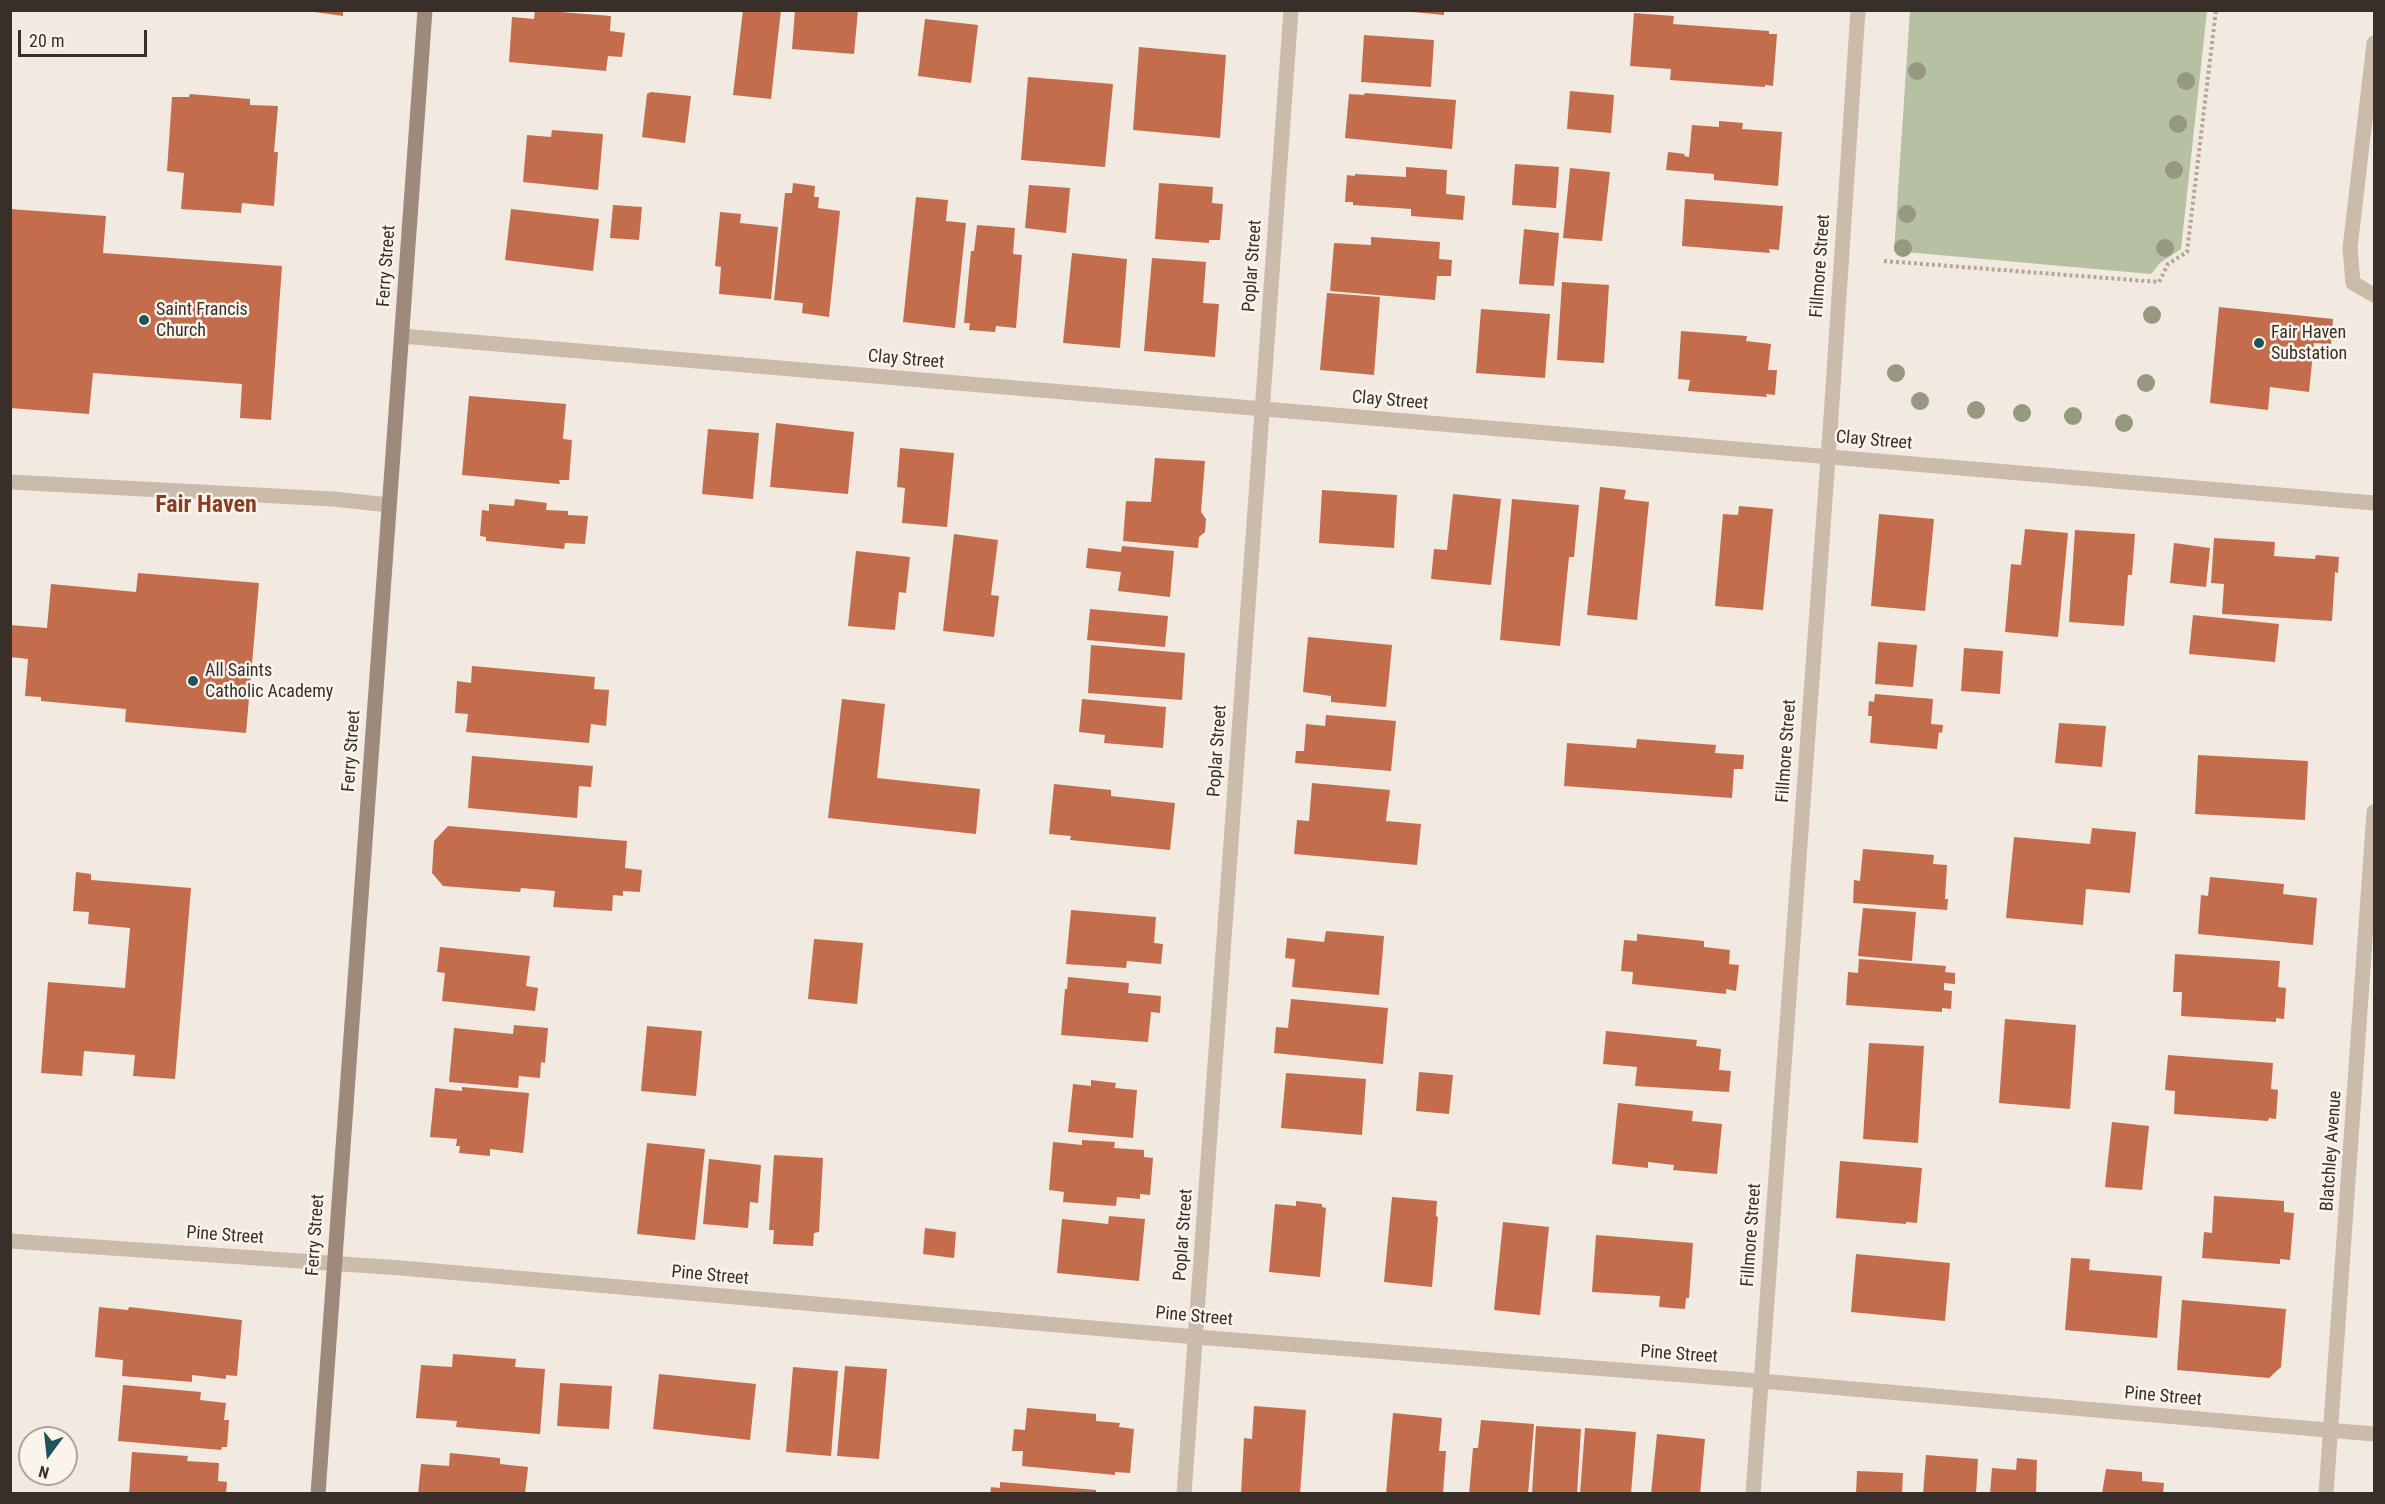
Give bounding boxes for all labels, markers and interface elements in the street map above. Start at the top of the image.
scale bar [21,18,150,56]
text: 20 m [29,30,64,51]
street label: Fillmore Street [1807,214,1835,318]
street label: Poplar Street [1239,219,1267,313]
street label: Ferry Street [373,224,401,308]
place label: Saint Francis Church [156,299,248,342]
marker: Saint Francis Church [137,313,151,327]
place label: Fair Haven Substation [2271,322,2347,364]
marker: Fair Haven Substation [2252,336,2266,350]
street label: Clay Street [867,346,945,374]
street label: Clay Street [1351,387,1429,415]
street label: Clay Street [1835,427,1913,455]
district label: Fair Haven [155,492,257,520]
place label: All Saints Catholic Academy [205,660,333,702]
marker: All Saints Catholic Academy [186,674,200,688]
street label: Fillmore Street [1773,699,1801,803]
street label: Poplar Street [1204,704,1232,798]
street label: Ferry Street [338,709,366,793]
street label: Blatchley Avenue [2317,1090,2347,1212]
street label: Fillmore Street [1738,1183,1766,1287]
street label: Poplar Street [1170,1188,1198,1282]
street label: Ferry Street [302,1193,330,1277]
street label: Pine Street [186,1223,264,1249]
street label: Pine Street [670,1262,750,1290]
street label: Pine Street [1154,1303,1234,1331]
street label: Pine Street [1640,1342,1718,1368]
street label: Pine Street [2123,1383,2203,1411]
north arrow [18,1426,78,1486]
text: N [37,1461,51,1482]

